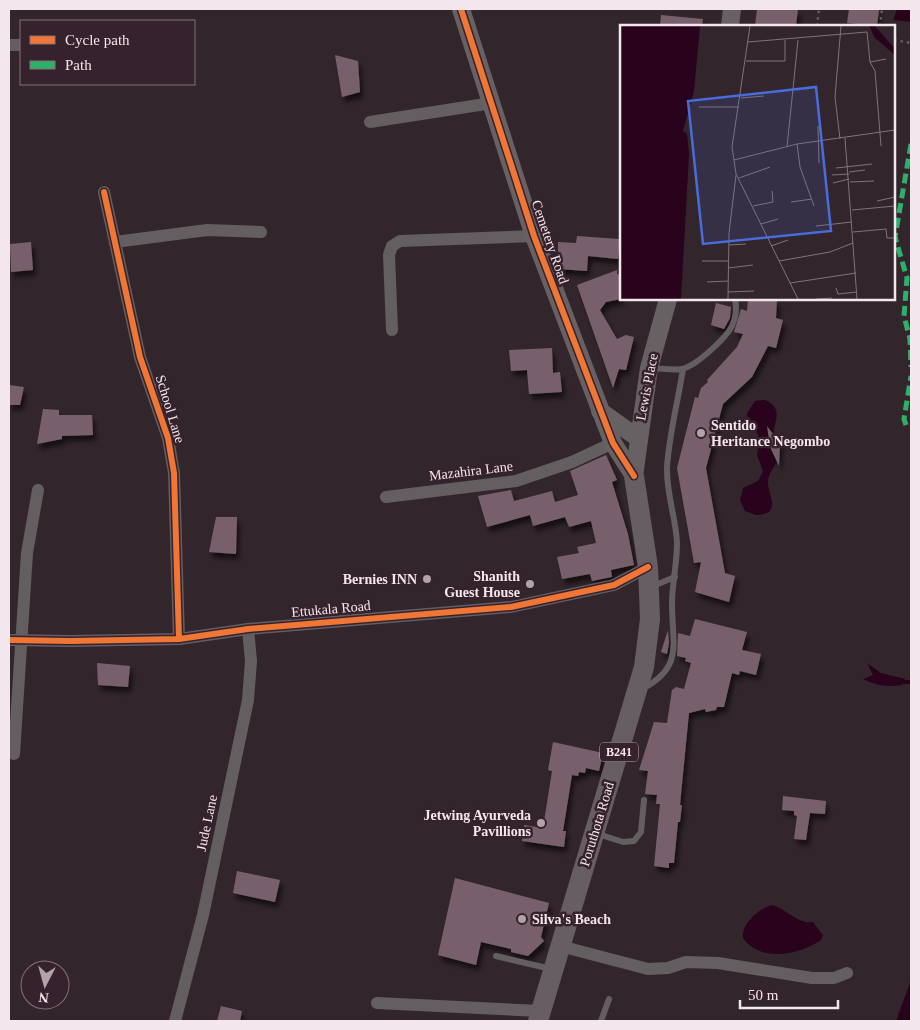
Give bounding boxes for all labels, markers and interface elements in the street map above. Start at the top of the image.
legend [20,20,195,85]
inset map [620,25,895,300]
text: Cycle path [65,32,130,48]
text: Path [65,57,92,73]
street label: Cemetery Road [529,198,571,286]
street label: Lewis Place [633,352,661,422]
street label: School Lane [153,373,187,445]
place label: Sentido Heritance Negombo [711,418,830,449]
marker: Sentido Heritance Negombo [695,427,707,439]
street label: Mazahira Lane [428,458,514,484]
place label: Shanith Guest House [444,569,520,600]
place label: Bernies INN [343,572,417,587]
marker: Bernies INN [421,573,433,585]
marker: Shanith Guest House [524,578,536,590]
street label: Ettukala Road [291,598,371,620]
road number: B241 [600,742,638,762]
street label: Poruthota Road [577,780,617,868]
street label: Jude Lane [194,793,220,853]
place label: Jetwing Ayurveda Pavillions [424,808,532,839]
marker: Jetwing Ayurveda Pavillions [535,817,547,829]
place label: Silva's Beach [532,912,611,927]
marker: Silva's Beach [516,913,528,925]
north arrow [20,960,70,1010]
scale bar [740,978,838,1010]
text: 50 m [748,987,779,1003]
text: N [38,989,50,1005]

